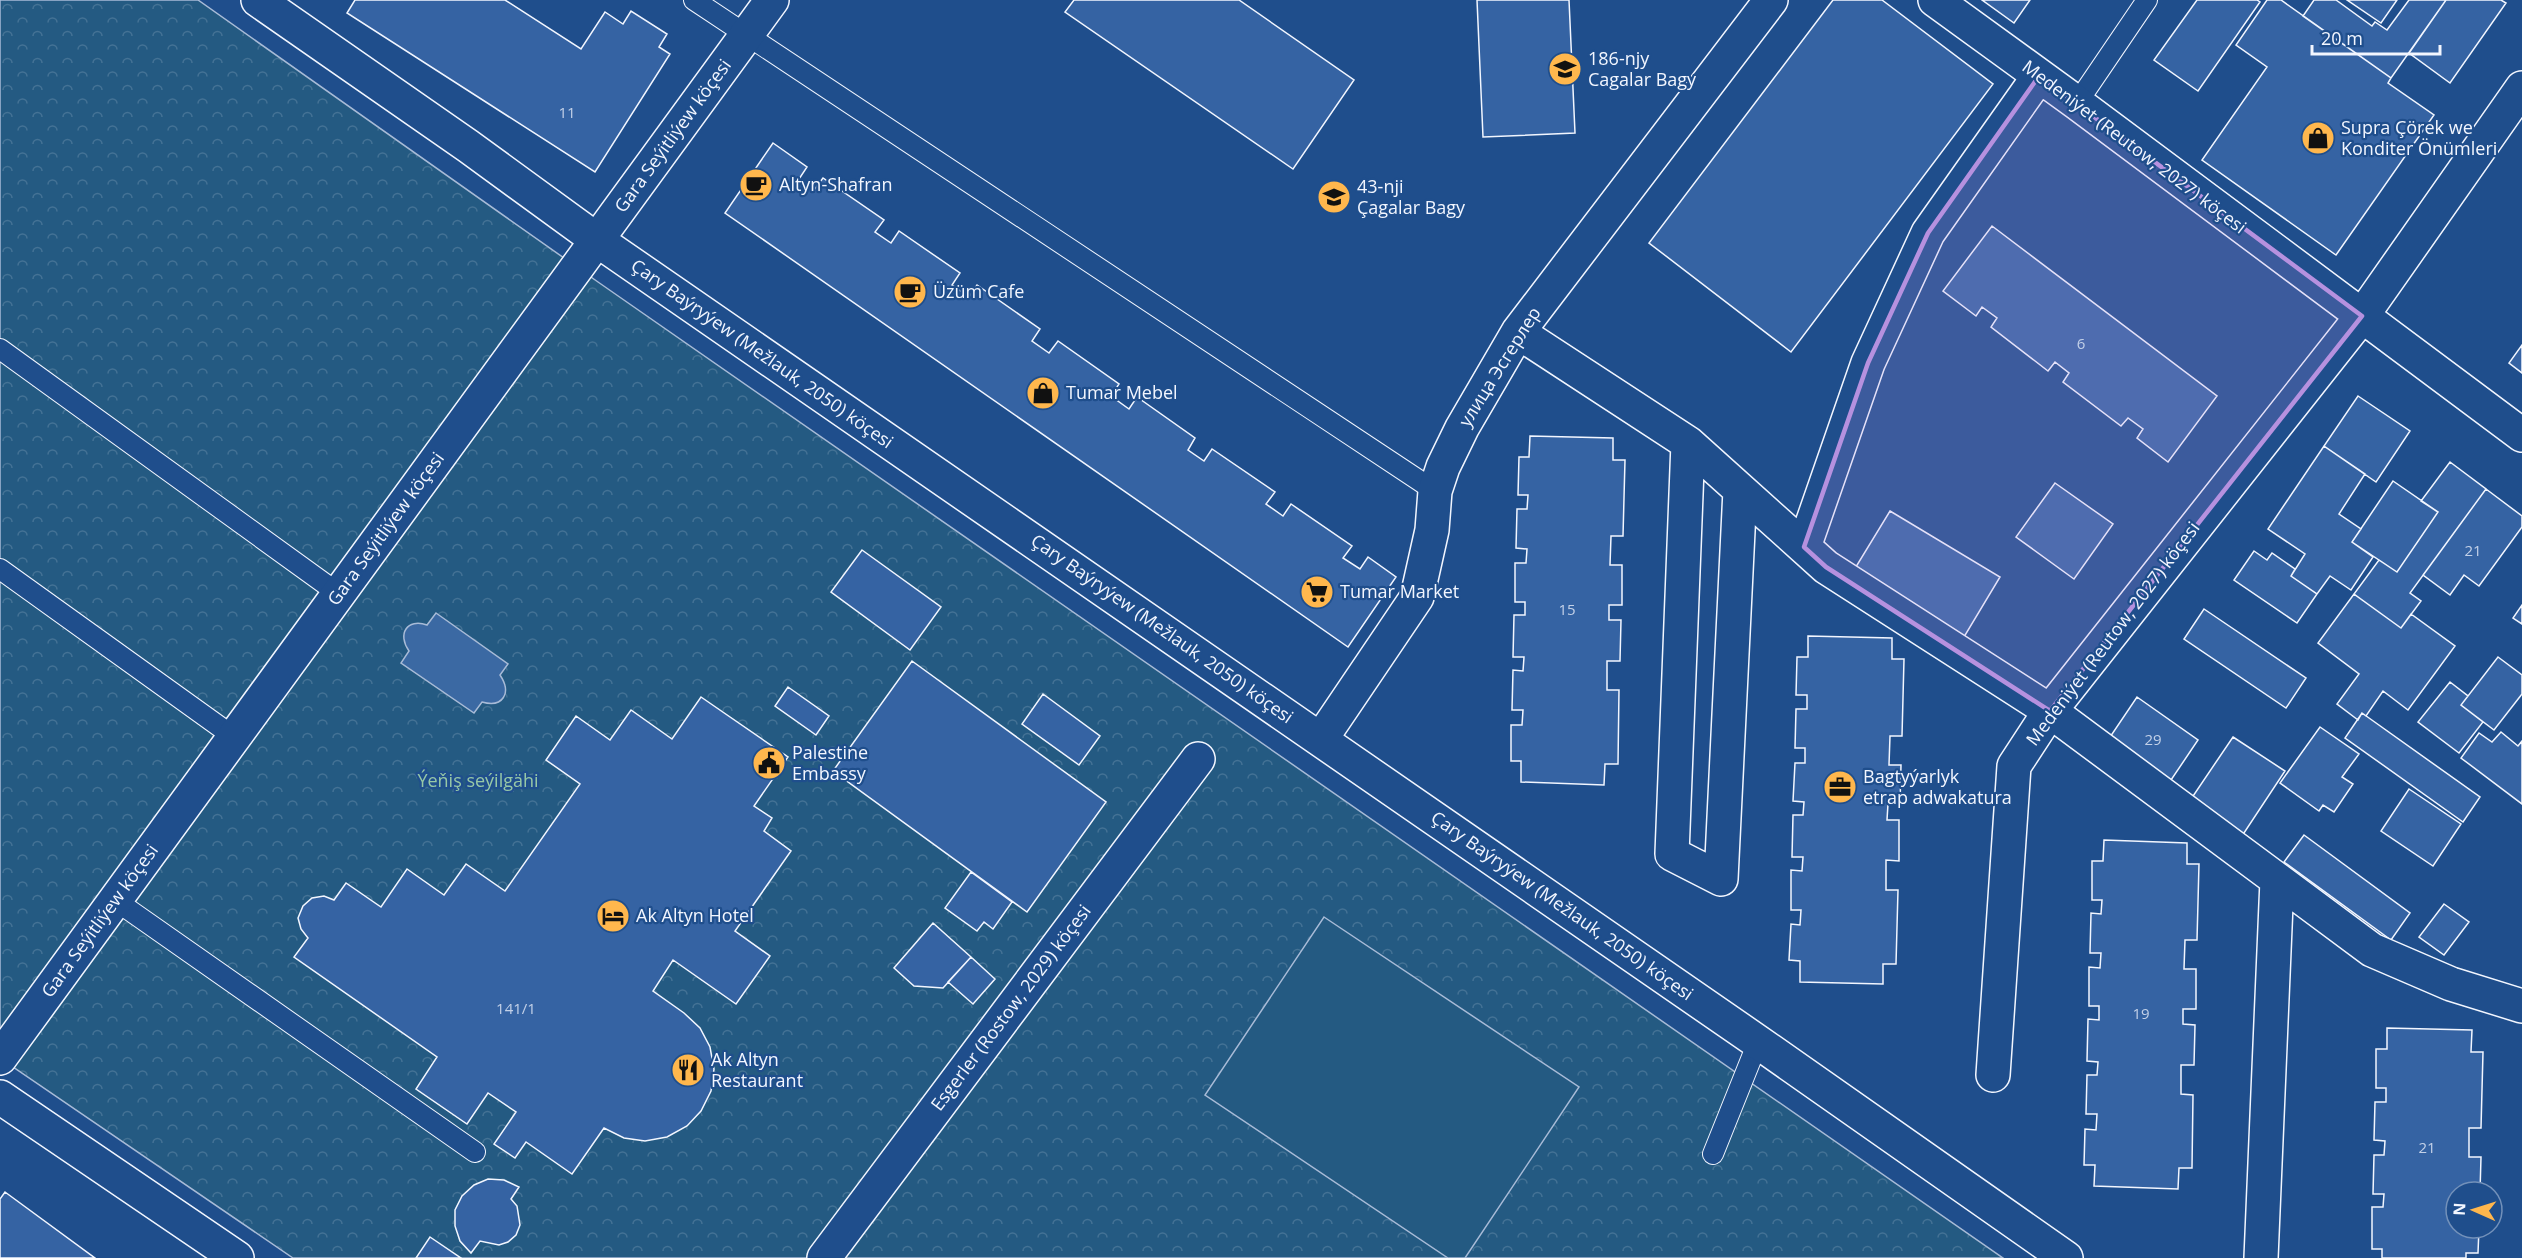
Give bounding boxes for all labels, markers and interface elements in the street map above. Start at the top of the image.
scale bar [2312,18,2440,56]
text: 20 m [2321,26,2363,50]
place label: 186-njy Cagalar Bagy [1588,46,1697,91]
school or university icon: 186-njy Cagalar Bagy [1547,51,1583,87]
street label: Gara Seýitliýew köçesi [608,54,736,217]
street label: Medeniýet (Reutow, 2027) köçesi [2018,54,2251,238]
house number: 11 [558,102,576,122]
place label: Supra Çörek we Konditer Önümleri [2341,115,2497,160]
shop icon: Supra Çörek we Konditer Önümleri [2300,120,2336,156]
cafe icon: Altyn-Shafran [738,167,774,203]
place label: Altyn-Shafran [779,172,893,196]
place label: 43-nji Çagalar Bagy [1357,174,1466,219]
school or university icon: 43-nji Çagalar Bagy [1316,179,1352,215]
street label: Çary Baýryýew (Mežlauk, 2050) köçesi [627,253,898,453]
cafe icon: Üzüm Cafe [892,274,928,310]
place label: Üzüm Cafe [933,279,1024,303]
street label: улица Эсгерлер [1453,302,1546,431]
house number: 6 [2077,333,2085,353]
shop icon: Tumar Mebel [1025,375,1061,411]
place label: Tumar Mebel [1066,380,1178,404]
street label: Gara Seýitliýew köçesi [321,447,449,610]
street label: Medeniýet (Reutow, 2027) köçesi [2020,517,2204,750]
street label: Çary Baýryýew (Mežlauk, 2050) köçesi [1027,528,1298,728]
house number: 21 [2464,540,2482,560]
supermarket icon: Tumar Market [1299,574,1335,610]
place label: Tumar Market [1340,579,1459,603]
house number: 15 [1558,599,1576,619]
house number: 29 [2144,729,2162,749]
place label: Palestine Embassy [792,740,868,785]
public building icon: Palestine Embassy [751,745,787,781]
place label: Bagtyýarlyk etrap adwakatura [1863,764,2012,809]
park label: Ýeňiş seýilgähi [417,768,539,792]
office icon: Bagtyýarlyk etrap adwakatura [1822,769,1858,805]
street label: Çary Baýryýew (Mežlauk, 2050) köçesi [1427,805,1698,1005]
street label: Gara Seýitliýew köçesi [35,839,163,1002]
hotel icon: Ak Altyn Hotel [595,898,631,934]
street label: Esgerler (Rostow, 2029) köçesi [925,899,1096,1115]
place label: Ak Altyn Hotel [636,903,754,927]
house number: 141/1 [496,998,536,1018]
house number: 19 [2132,1003,2150,1023]
place label: Ak Altyn Restaurant [711,1047,803,1092]
restaurant icon: Ak Altyn Restaurant [670,1052,706,1088]
house number: 21 [2418,1137,2436,1157]
north arrow [2444,1180,2504,1240]
text: N [2448,1202,2470,1216]

